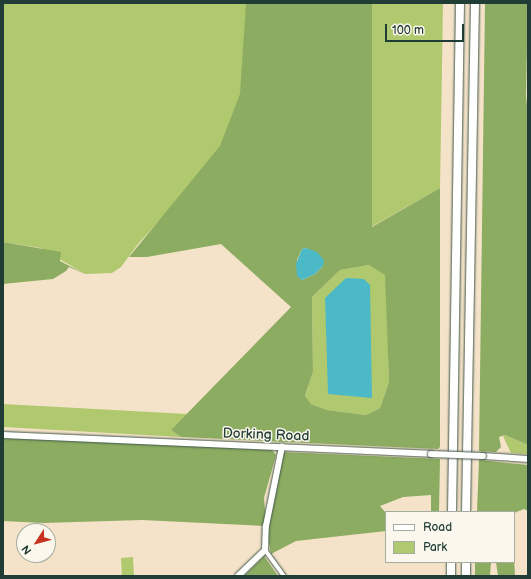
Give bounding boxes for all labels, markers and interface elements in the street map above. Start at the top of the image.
scale bar [387,16,466,42]
text: 100 m [392,23,424,38]
street label: Dorking Road [222,425,310,445]
legend [385,511,515,563]
text: Road [423,520,452,535]
north arrow [16,523,56,563]
text: Park [423,540,447,555]
text: N [19,543,34,557]

